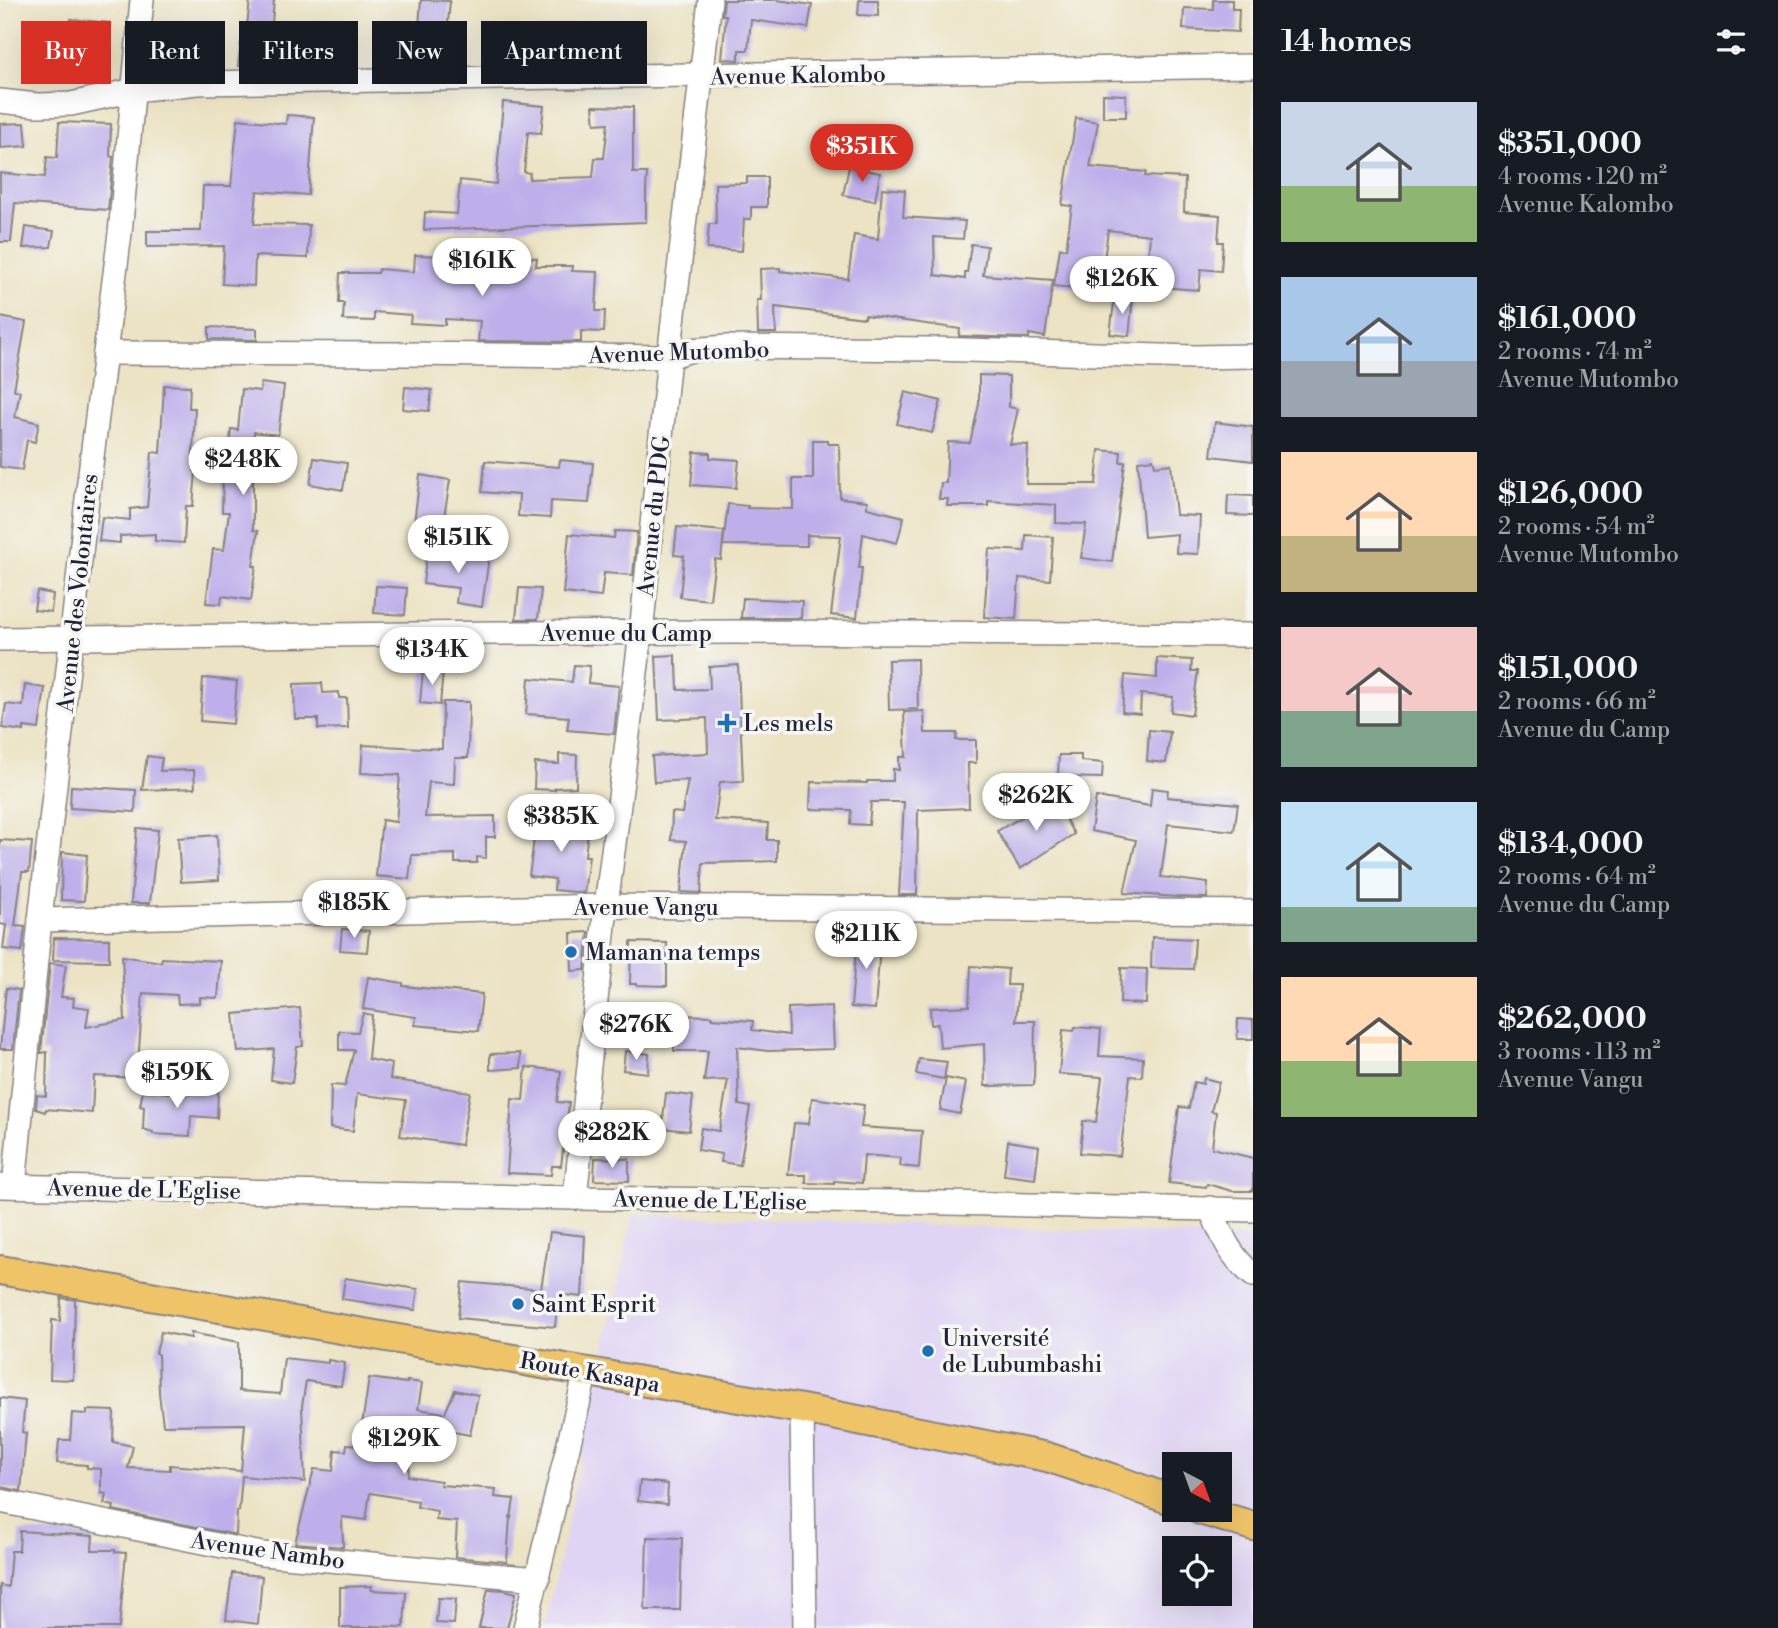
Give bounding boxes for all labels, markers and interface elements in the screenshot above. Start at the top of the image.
chip: Buy [21,21,111,84]
chip: Rent [125,21,225,84]
chip: Filters [239,21,358,84]
chip: New [372,21,467,84]
chip: Apartment [481,21,647,84]
text: 14 homes [1281,23,1412,61]
icon: filters [1712,23,1750,61]
street label: Avenue Kalombo [709,60,886,92]
pin: $351K [813,124,911,184]
text: $351,000 [1498,125,1642,163]
icon: home [1337,130,1421,214]
text: $351K [826,133,898,161]
text: 4 rooms · 120 m² [1498,163,1667,191]
text: Avenue Kalombo [1498,191,1674,219]
pin: $161K [433,238,531,298]
text: $161K [448,247,516,275]
pin: $126K [1073,256,1171,316]
text: $126K [1086,265,1158,293]
text: $161,000 [1498,300,1637,338]
icon: home [1337,305,1421,389]
street label: Avenue Mutombo [587,336,770,370]
text: 2 rooms · 74 m² [1498,338,1652,366]
text: Avenue Mutombo [1498,366,1679,394]
street label: Avenue du PDG [631,434,676,599]
pin: $248K [194,438,292,497]
text: $248K [205,446,281,474]
street label: Avenue des Volontaires [51,472,104,715]
text: $126,000 [1498,475,1643,513]
icon: home [1337,480,1421,564]
text: 2 rooms · 54 m² [1498,513,1655,541]
pin: $151K [409,516,507,575]
text: $151K [424,524,492,552]
text: Avenue Mutombo [1498,541,1679,569]
street label: Avenue du Camp [539,620,712,648]
pin: $134K [383,628,481,687]
text: $134K [396,636,468,664]
text: $151,000 [1498,650,1638,688]
icon: home [1337,655,1421,739]
text: 2 rooms · 66 m² [1498,688,1656,716]
place label: Les mels [743,710,833,738]
marker: Les mels [717,713,737,733]
text: Avenue du Camp [1498,716,1670,744]
pin: $262K [987,774,1085,833]
text: $262K [998,782,1074,810]
pin: $385K [512,794,610,854]
text: $385K [523,803,599,831]
text: $134,000 [1498,825,1644,863]
icon: home [1337,830,1421,914]
text: 2 rooms · 64 m² [1498,863,1656,891]
pin: $185K [305,880,403,940]
text: $185K [318,889,390,917]
text: Avenue du Camp [1498,891,1670,919]
street label: Avenue Vangu [572,894,719,922]
pin: $211K [817,912,915,971]
text: $211K [831,920,901,948]
place label: Maman na temps [585,939,760,967]
marker: Maman na temps [563,944,579,960]
text: $262,000 [1498,1000,1647,1038]
pin: $276K [587,1002,685,1062]
icon: home [1337,1005,1421,1089]
text: $276K [599,1011,673,1039]
text: 3 rooms · 113 m² [1498,1038,1661,1066]
pin: $159K [128,1050,226,1110]
text: $159K [141,1059,213,1087]
text: Avenue Vangu [1498,1066,1643,1094]
pin: $282K [563,1110,661,1170]
text: $282K [574,1119,650,1147]
street label: Avenue de L'Eglise [46,1174,241,1206]
street label: Avenue de L'Eglise [612,1185,807,1217]
place label: Saint Esprit [532,1291,656,1319]
marker: Saint Esprit [510,1296,526,1312]
place label: Université de Lubumbashi [942,1325,1102,1379]
marker: Université de Lubumbashi [920,1343,936,1359]
street label: Route Kasapa [517,1347,663,1399]
pin: $129K [355,1416,453,1476]
text: $129K [368,1425,440,1453]
north arrow [1162,1452,1232,1522]
map controls [1162,1452,1232,1606]
street label: Avenue Nambo [188,1526,347,1576]
button: locate [1162,1536,1232,1606]

